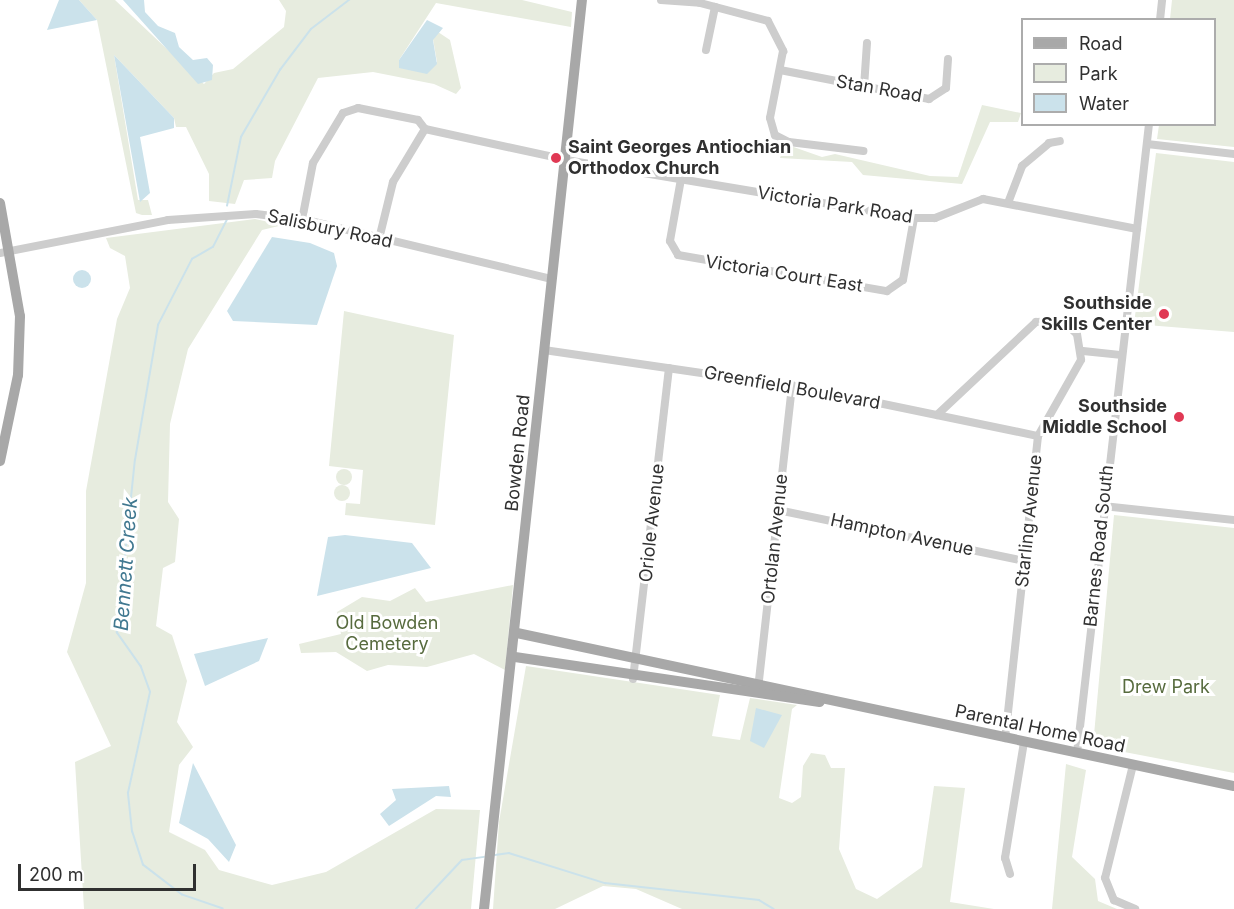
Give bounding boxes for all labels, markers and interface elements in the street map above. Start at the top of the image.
legend [1021,18,1216,126]
text: Road [1079,33,1122,54]
text: Park [1079,63,1118,84]
street label: Stan Road [834,71,924,107]
text: Water [1079,93,1129,114]
place label: Saint Georges Antiochian Orthodox Church [568,137,791,180]
marker: Saint Georges Antiochian Orthodox Church [549,151,563,165]
street label: Victoria Park Road [756,182,914,228]
street label: Salisbury Road [266,205,394,253]
street label: Victoria Court East [704,251,864,297]
place label: Southside Skills Center [1041,293,1152,336]
marker: Southside Skills Center [1157,307,1171,321]
street label: Greenfield Boulevard [702,362,882,414]
street label: Bowden Road [501,394,535,512]
place label: Southside Middle School [1042,396,1167,438]
marker: Southside Middle School [1172,410,1186,424]
street label: Starling Avenue [1011,454,1047,588]
street label: Oriole Avenue [635,463,669,583]
street label: Barnes Road South [1080,464,1118,628]
street label: Ortolan Avenue [757,473,793,605]
water label: Bennett Creek [109,496,143,632]
street label: Hampton Avenue [828,509,976,561]
park label: Old Bowden Cemetery [335,613,439,656]
park label: Drew Park [1122,676,1210,698]
street label: Parental Home Road [953,700,1127,758]
scale bar [21,852,200,890]
text: 200 m [29,864,84,885]

